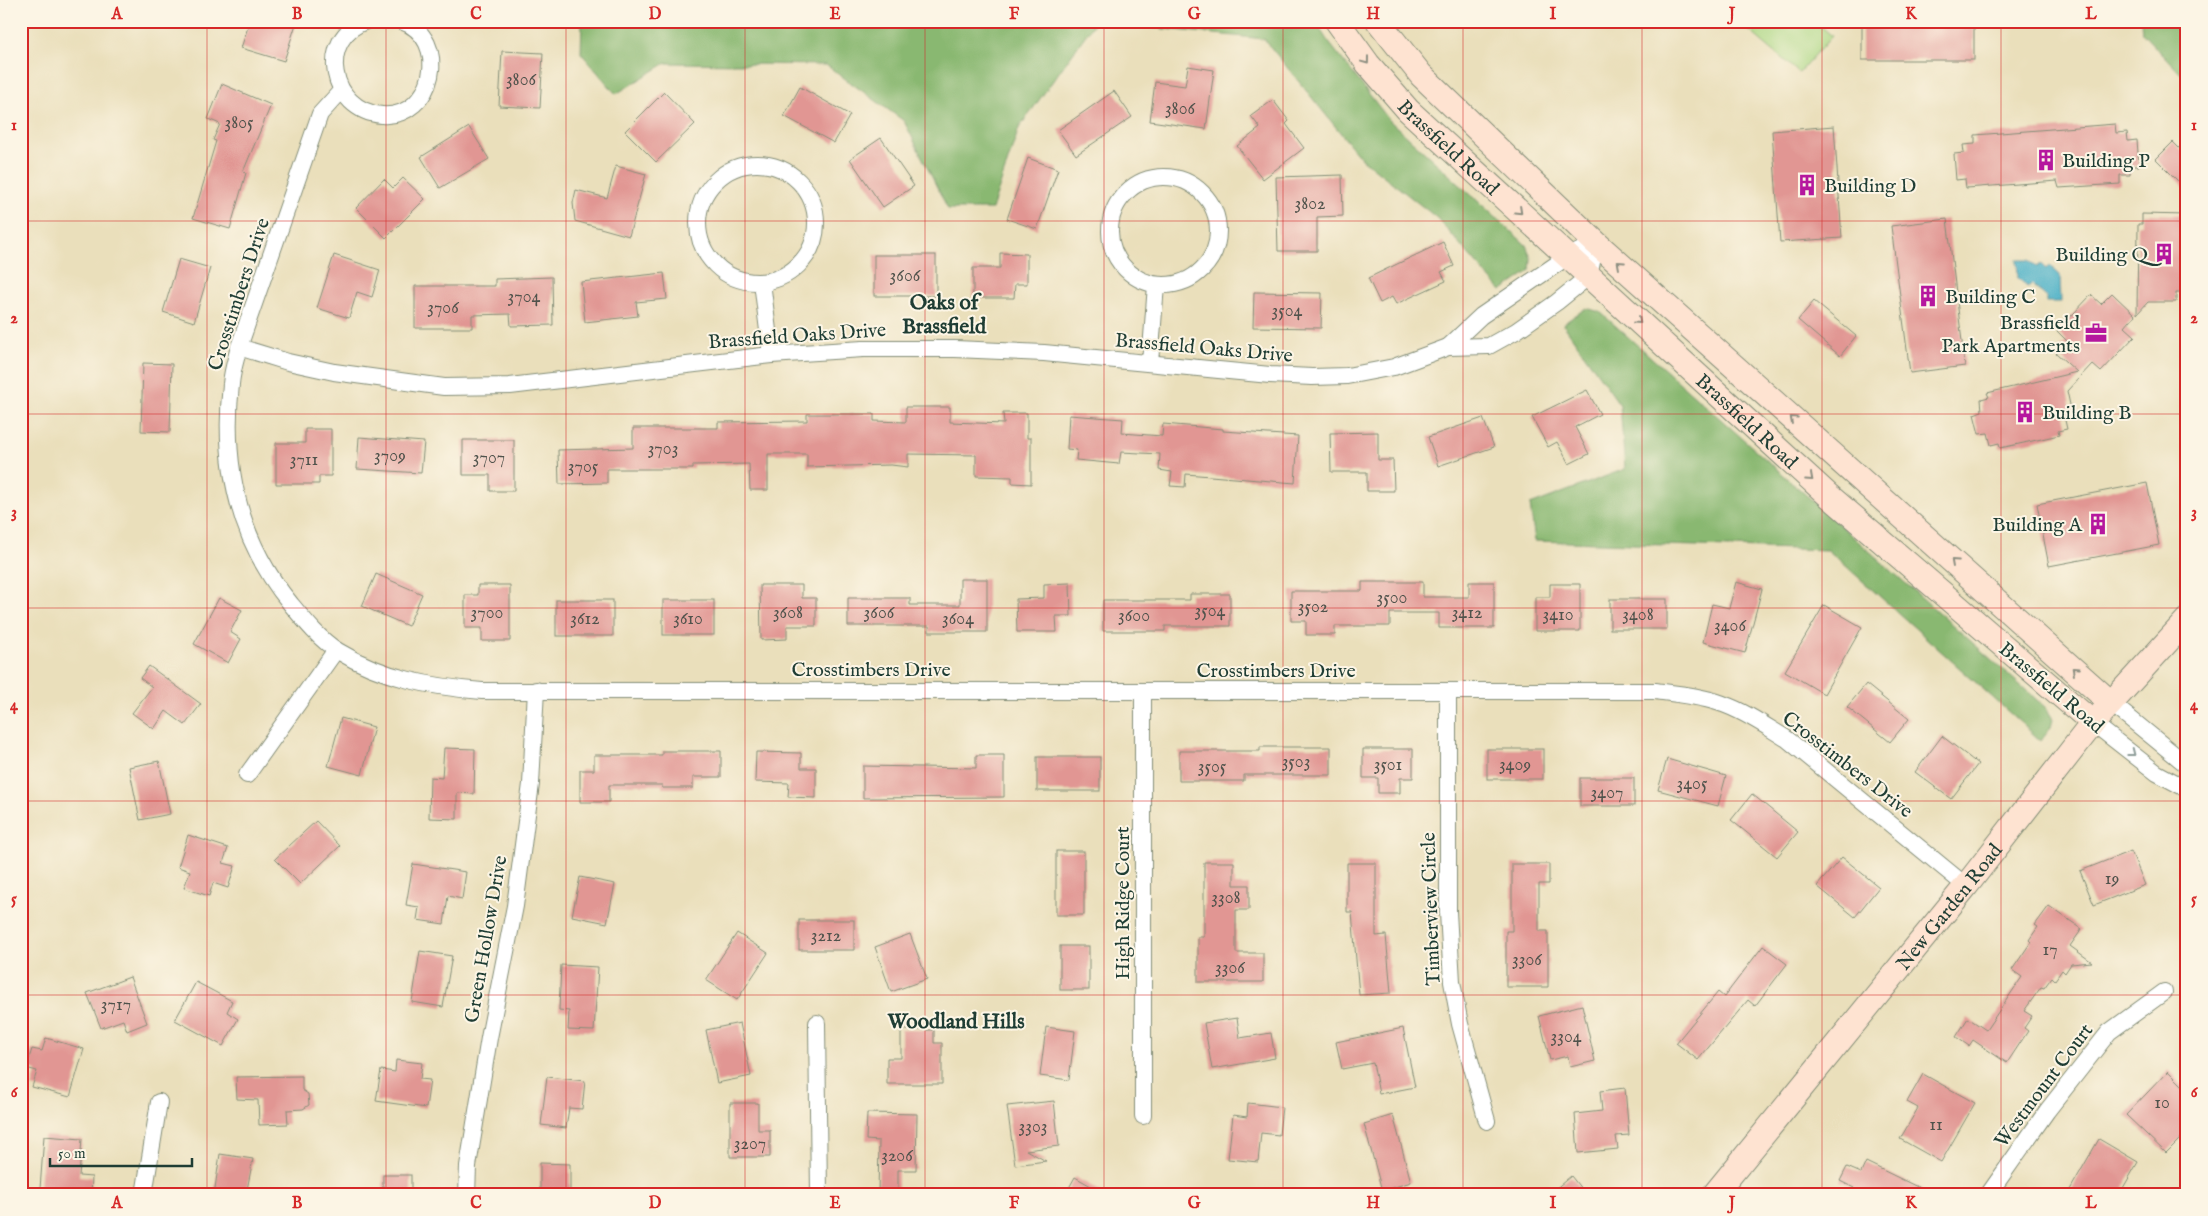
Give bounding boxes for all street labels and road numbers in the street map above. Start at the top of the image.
street label: Brassfield Road [1391,95,1504,202]
street label: Crosstimbers Drive [203,215,276,374]
street label: Brassfield Oaks Drive [707,318,887,355]
street label: Brassfield Oaks Drive [1114,328,1294,369]
street label: Brassfield Road [1690,369,1803,475]
street label: Brassfield Road [1993,637,2109,740]
street label: Crosstimbers Drive [791,658,951,683]
street label: Crosstimbers Drive [1196,659,1356,684]
street label: Crosstimbers Drive [1777,706,1917,824]
street label: High Ridge Court [1111,826,1136,980]
street label: Timberview Circle [1416,832,1447,986]
street label: New Garden Road [1891,839,2009,976]
street label: Green Hollow Drive [459,854,514,1025]
street label: Westmount Court [1989,1019,2099,1153]

